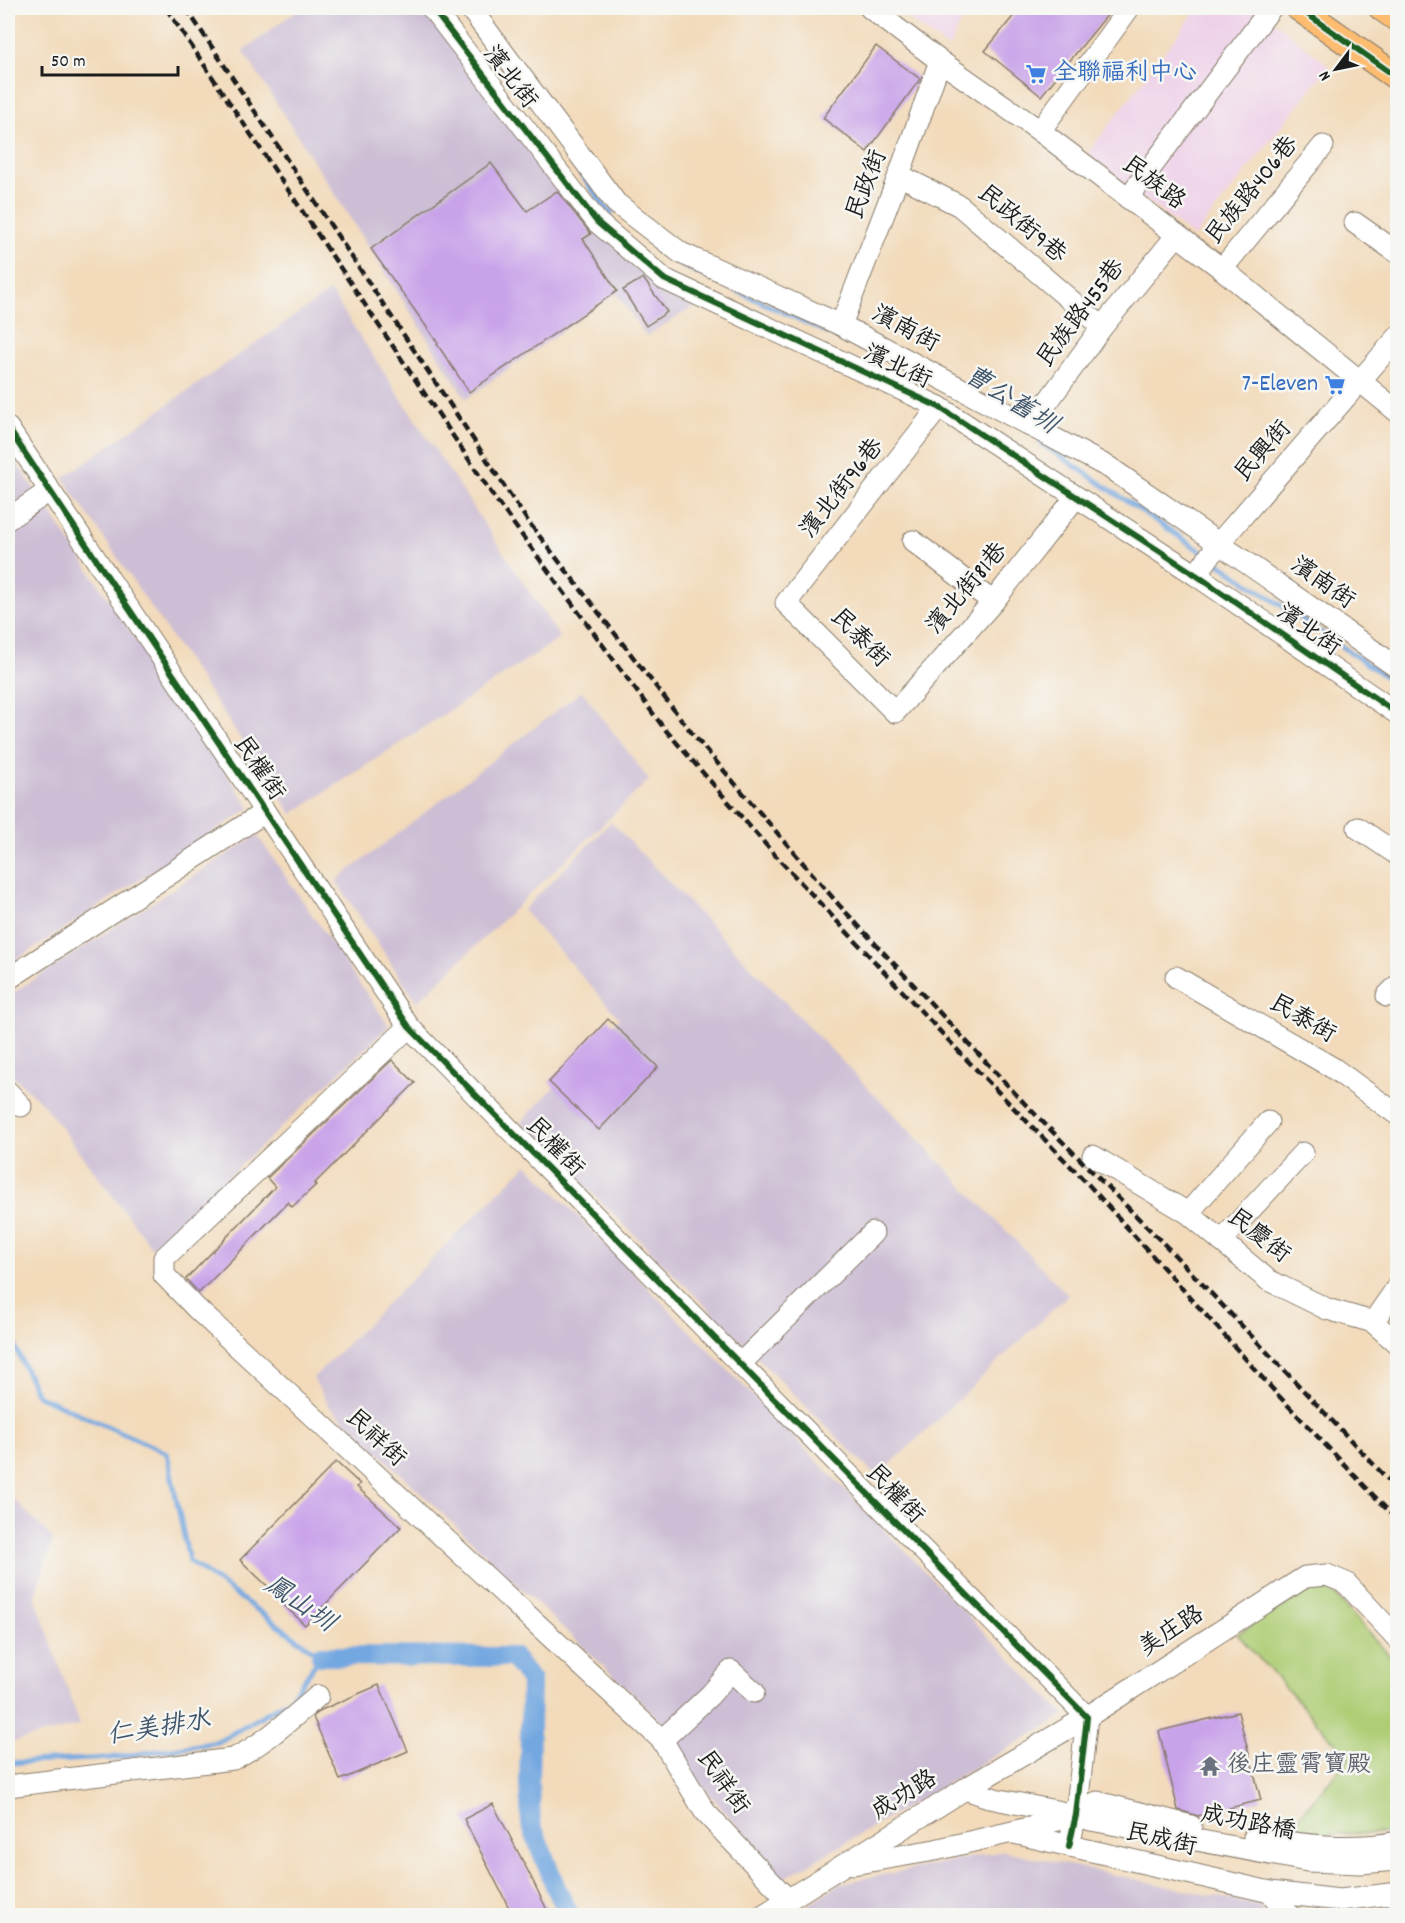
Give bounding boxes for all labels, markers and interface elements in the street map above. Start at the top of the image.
scale bar [42,39,178,77]
street label: 濱北街 [473,39,545,117]
north arrow [1306,39,1366,99]
text: 50 m [51,50,86,75]
place label: 全聯福利中心 [1053,57,1197,91]
supermarket icon: 全聯福利中心 [1024,62,1048,86]
text: N [1314,66,1337,85]
street label: 民族路406巷 [1199,129,1307,253]
street label: 民政街 [839,145,897,225]
street label: 民族路 [1114,149,1192,219]
street label: 民政街9巷 [969,178,1073,272]
street label: 民族路455巷 [1030,253,1134,375]
street label: 濱南街 [865,298,945,362]
street label: 濱北街 [857,337,937,399]
water label: 曹公舊圳 [956,358,1066,446]
place label: 7-Eleven [1242,368,1318,402]
supermarket icon: 7-Eleven [1323,373,1347,397]
street label: 民興街 [1228,414,1300,490]
street label: 濱北街96巷 [793,432,893,546]
street label: 濱北街81巷 [919,536,1017,642]
street label: 濱南街 [1283,549,1361,619]
street label: 濱北街 [1269,596,1347,666]
street label: 民泰街 [822,602,896,676]
street label: 民權街 [224,730,292,808]
street label: 民泰街 [1262,987,1342,1053]
street label: 民權街 [517,1110,591,1186]
street label: 民慶街 [1219,1201,1297,1273]
street label: 民祥街 [337,1402,413,1476]
street label: 民權街 [857,1457,931,1533]
water label: 鳳山圳 [255,1567,344,1644]
street label: 美庄路 [1133,1598,1211,1666]
water label: 仁美排水 [105,1702,214,1755]
street label: 民祥街 [687,1744,757,1822]
place label: 後庄靈霄寶殿 [1227,1749,1371,1783]
temple icon: 後庄靈霄寶殿 [1198,1754,1222,1778]
street label: 成功路 [865,1763,945,1829]
street label: 成功路橋 [1198,1798,1298,1850]
street label: 民成街 [1122,1816,1200,1866]

